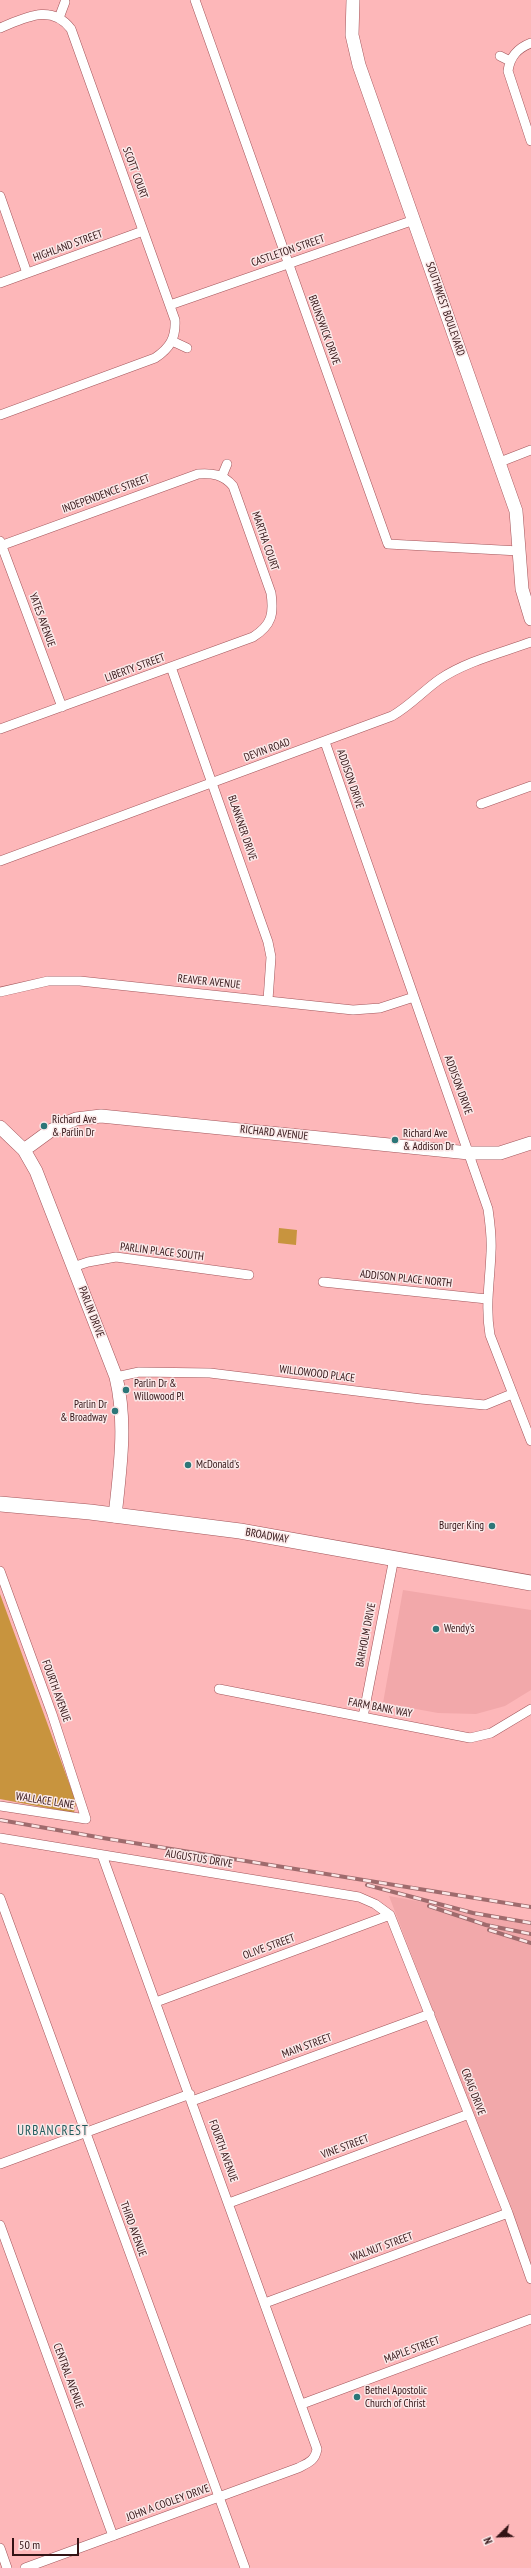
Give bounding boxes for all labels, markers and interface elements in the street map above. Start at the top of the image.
street label: SCOTT COURT [120,145,150,201]
street label: HIGHLAND STREET [31,227,105,265]
street label: CASTLETON STREET [249,232,327,270]
street label: SOUTHWEST BOULEVARD [423,260,467,358]
street label: BRUNSWICK DRIVE [305,293,343,367]
street label: INDEPENDENCE STREET [60,472,152,516]
street label: MARTHA COURT [249,510,281,572]
street label: YATES AVENUE [26,591,58,649]
street label: LIBERTY STREET [103,651,167,685]
street label: DEVIN ROAD [242,736,292,764]
street label: ADDISON DRIVE [334,748,366,810]
street label: BLANKNER DRIVE [225,794,259,862]
street label: REAVER AVENUE [177,972,241,992]
street label: ADDISON DRIVE [441,1054,475,1116]
place label: Richard Ave & Parlin Dr [52,1113,97,1139]
marker: Richard Ave & Parlin Dr [39,1121,49,1131]
street label: RICHARD AVENUE [239,1123,309,1143]
place label: Richard Ave & Addison Dr [403,1127,454,1153]
marker: Richard Ave & Addison Dr [390,1135,400,1145]
street label: PARLIN PLACE SOUTH [119,1240,205,1264]
street label: ADDISON PLACE NORTH [359,1268,453,1290]
street label: PARLIN DRIVE [75,1285,107,1339]
street label: WILLOWOOD PLACE [278,1363,356,1385]
place label: Parlin Dr & Willowood Pl [134,1377,184,1403]
marker: Parlin Dr & Willowood Pl [121,1385,131,1395]
place label: Parlin Dr & Broadway [60,1398,107,1424]
marker: Parlin Dr & Broadway [110,1406,120,1416]
place label: McDonald's [196,1458,239,1472]
marker: McDonald's [183,1460,193,1470]
place label: Burger King [439,1519,484,1533]
marker: Burger King [487,1521,497,1531]
street label: BROADWAY [244,1526,290,1546]
street label: BARHOLM DRIVE [353,1602,379,1668]
place label: Wendy's [444,1622,474,1636]
marker: Wendy's [431,1624,441,1634]
street label: FOURTH AVENUE [39,1658,73,1724]
street label: FARM BANK WAY [347,1695,413,1721]
street label: WALLACE LANE [15,1790,75,1812]
street label: AUGUSTUS DRIVE [164,1847,234,1871]
street label: OLIVE STREET [241,1931,297,1963]
street label: MAIN STREET [280,2031,334,2061]
street label: CRAIG DRIVE [458,2067,488,2117]
street label: FOURTH AVENUE [206,2118,240,2184]
district label: URBANCREST [17,2123,89,2139]
street label: VINE STREET [319,2132,371,2162]
street label: THIRD AVENUE [117,2200,149,2258]
street label: WALNUT STREET [349,2230,415,2264]
street label: MAPLE STREET [382,2334,442,2366]
street label: CENTRAL AVENUE [50,2341,86,2411]
place label: Bethel Apostolic Church of Christ [365,2384,427,2410]
marker: Bethel Apostolic Church of Christ [352,2392,362,2402]
street label: JOHN A COOLEY DRIVE [125,2482,211,2524]
north arrow [479,2516,519,2556]
scale bar [14,2530,81,2556]
text: N [480,2535,496,2546]
text: 50 m [19,2537,40,2552]

